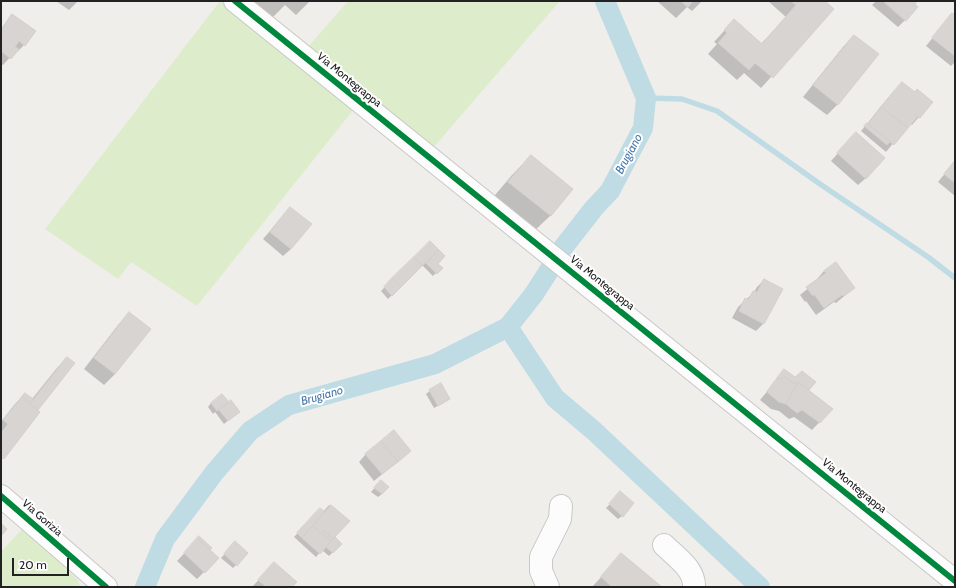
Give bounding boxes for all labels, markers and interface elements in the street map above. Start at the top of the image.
street label: Via Montegrappa [314,50,384,110]
water label: Brugiano [612,131,646,177]
street label: Via Montegrappa [567,253,637,313]
water label: Brugiano [299,383,345,409]
street label: Via Montegrappa [819,456,889,516]
street label: Via Gorizia [19,497,65,539]
scale bar [14,550,71,576]
text: 20 m [19,557,47,572]

